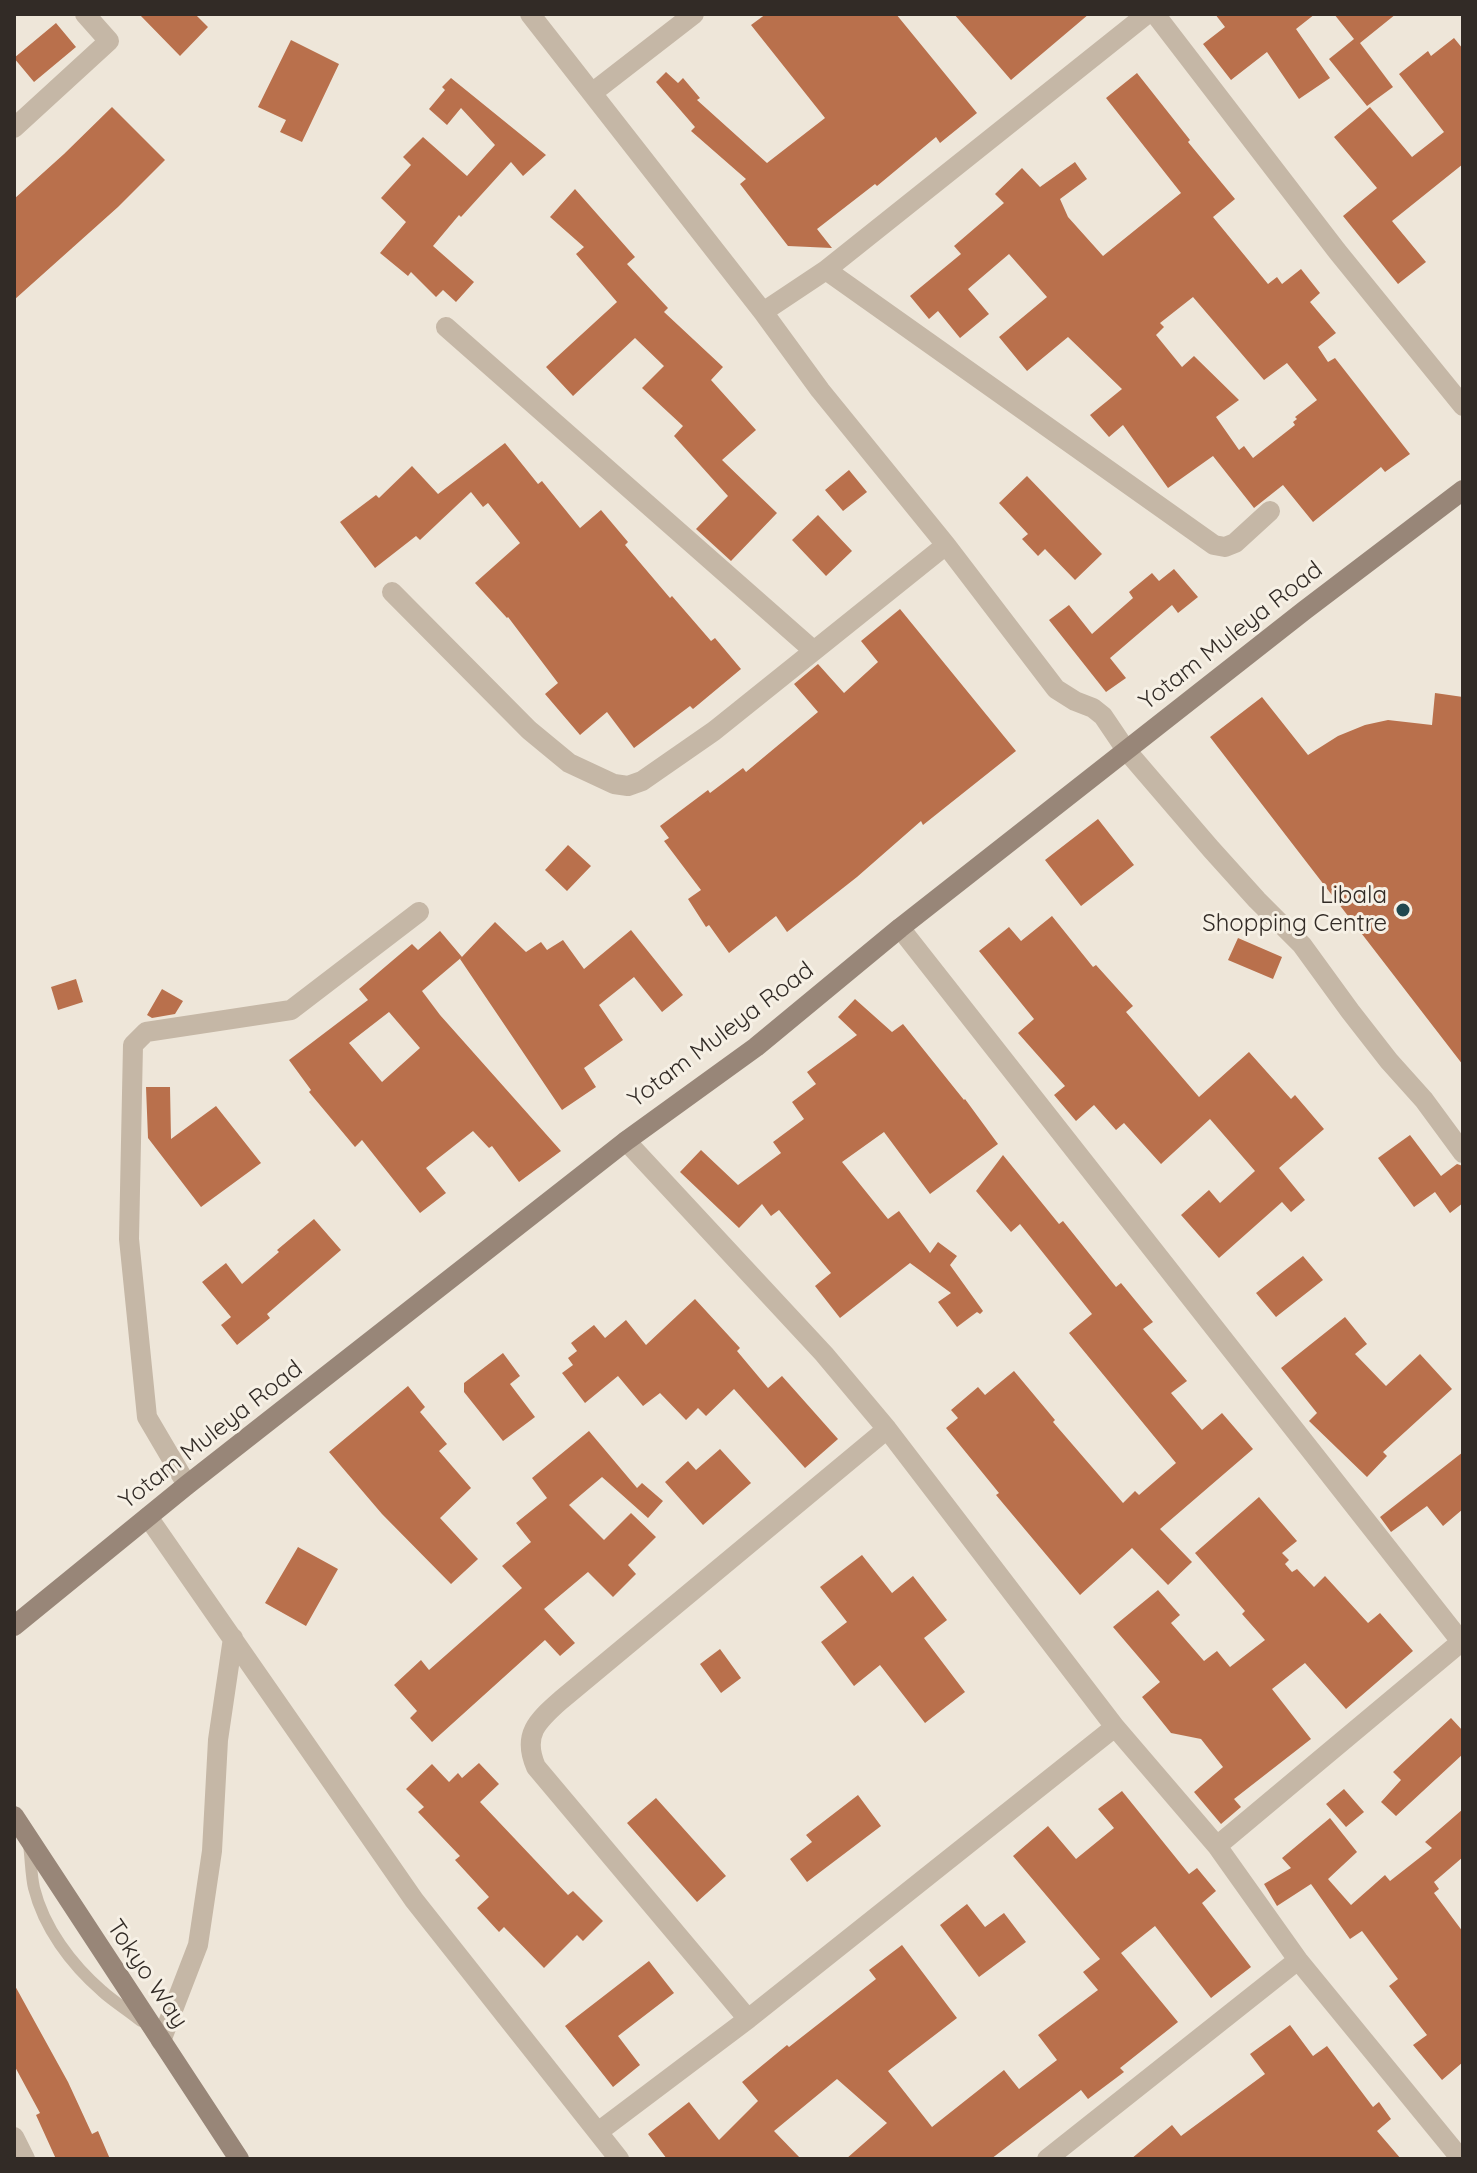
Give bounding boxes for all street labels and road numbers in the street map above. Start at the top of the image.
street label: Yotam Muleya Road [1134,556,1328,716]
street label: Yotam Muleya Road [623,956,819,1114]
street label: Yotam Muleya Road [114,1355,308,1515]
street label: Tokyo Way [100,1914,194,2034]

